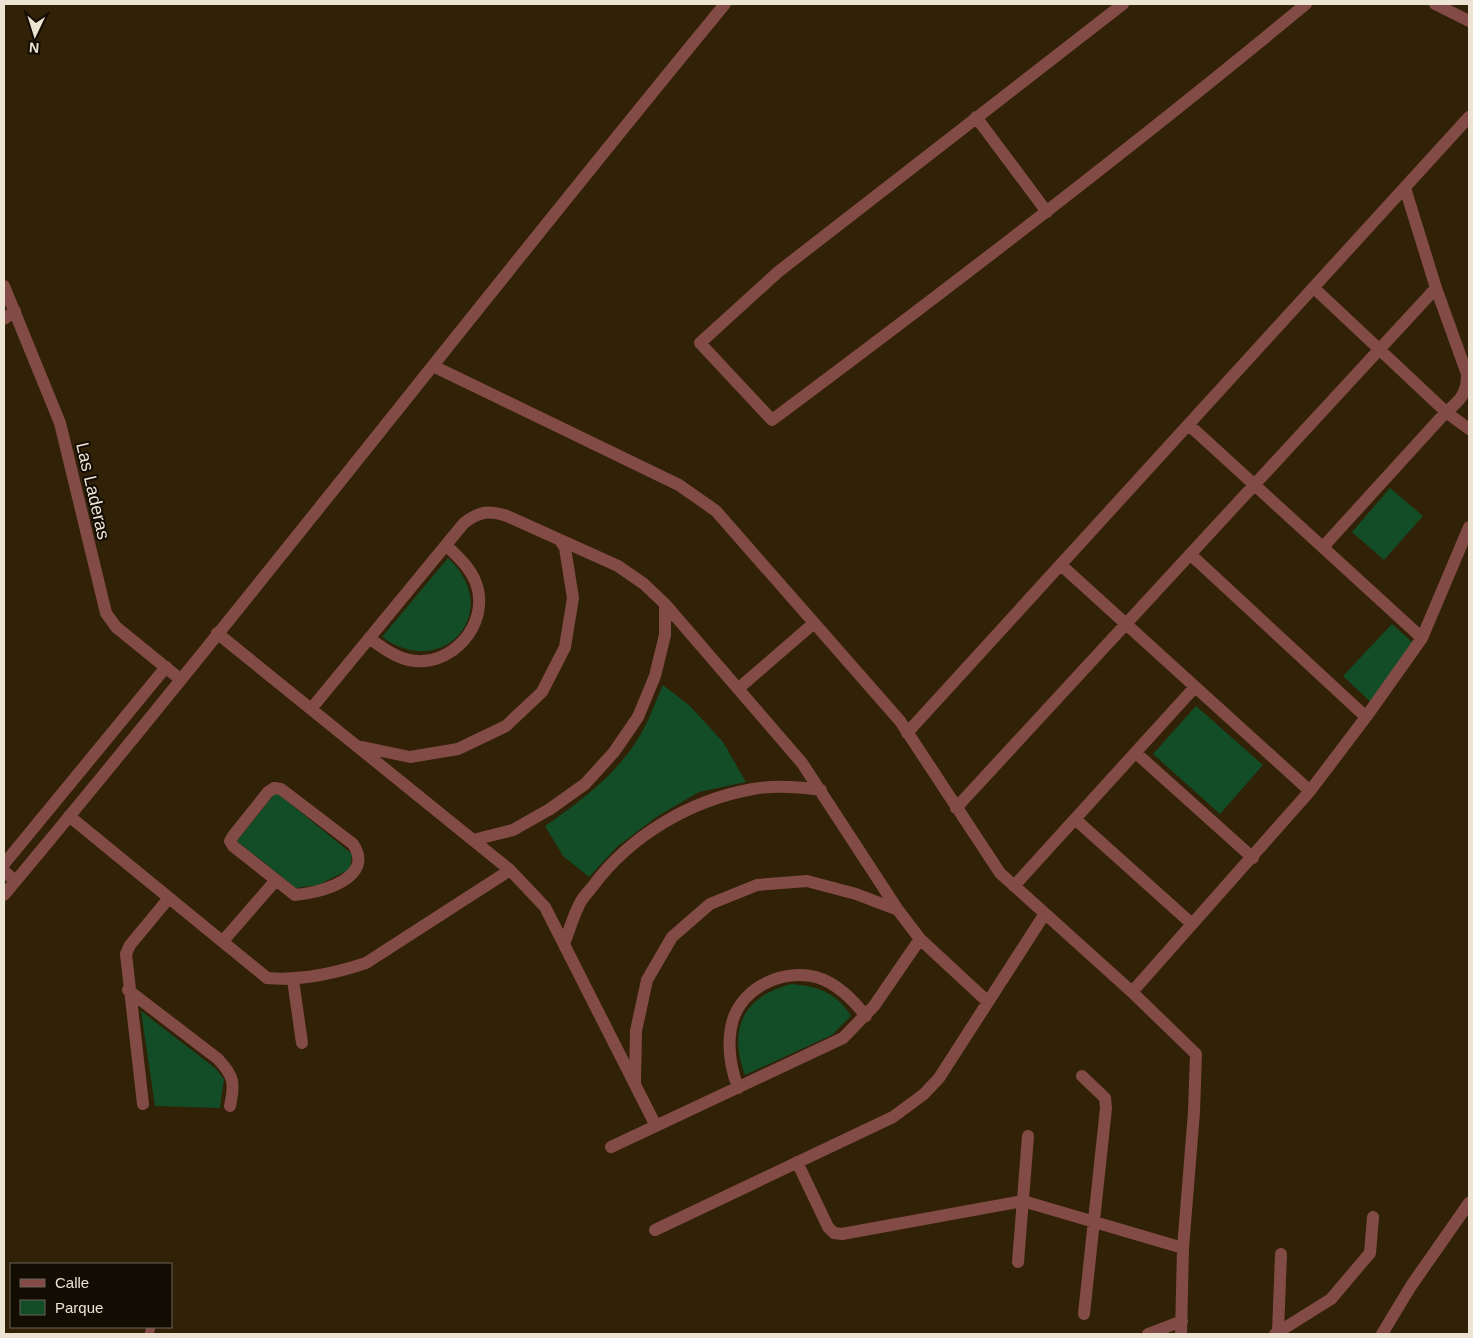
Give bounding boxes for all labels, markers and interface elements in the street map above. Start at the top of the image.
north arrow [10,10,60,60]
text: N [28,40,40,56]
street label: Las Laderas [72,440,114,542]
legend [10,1263,172,1328]
text: Calle [55,1274,89,1291]
text: Parque [55,1299,103,1316]

